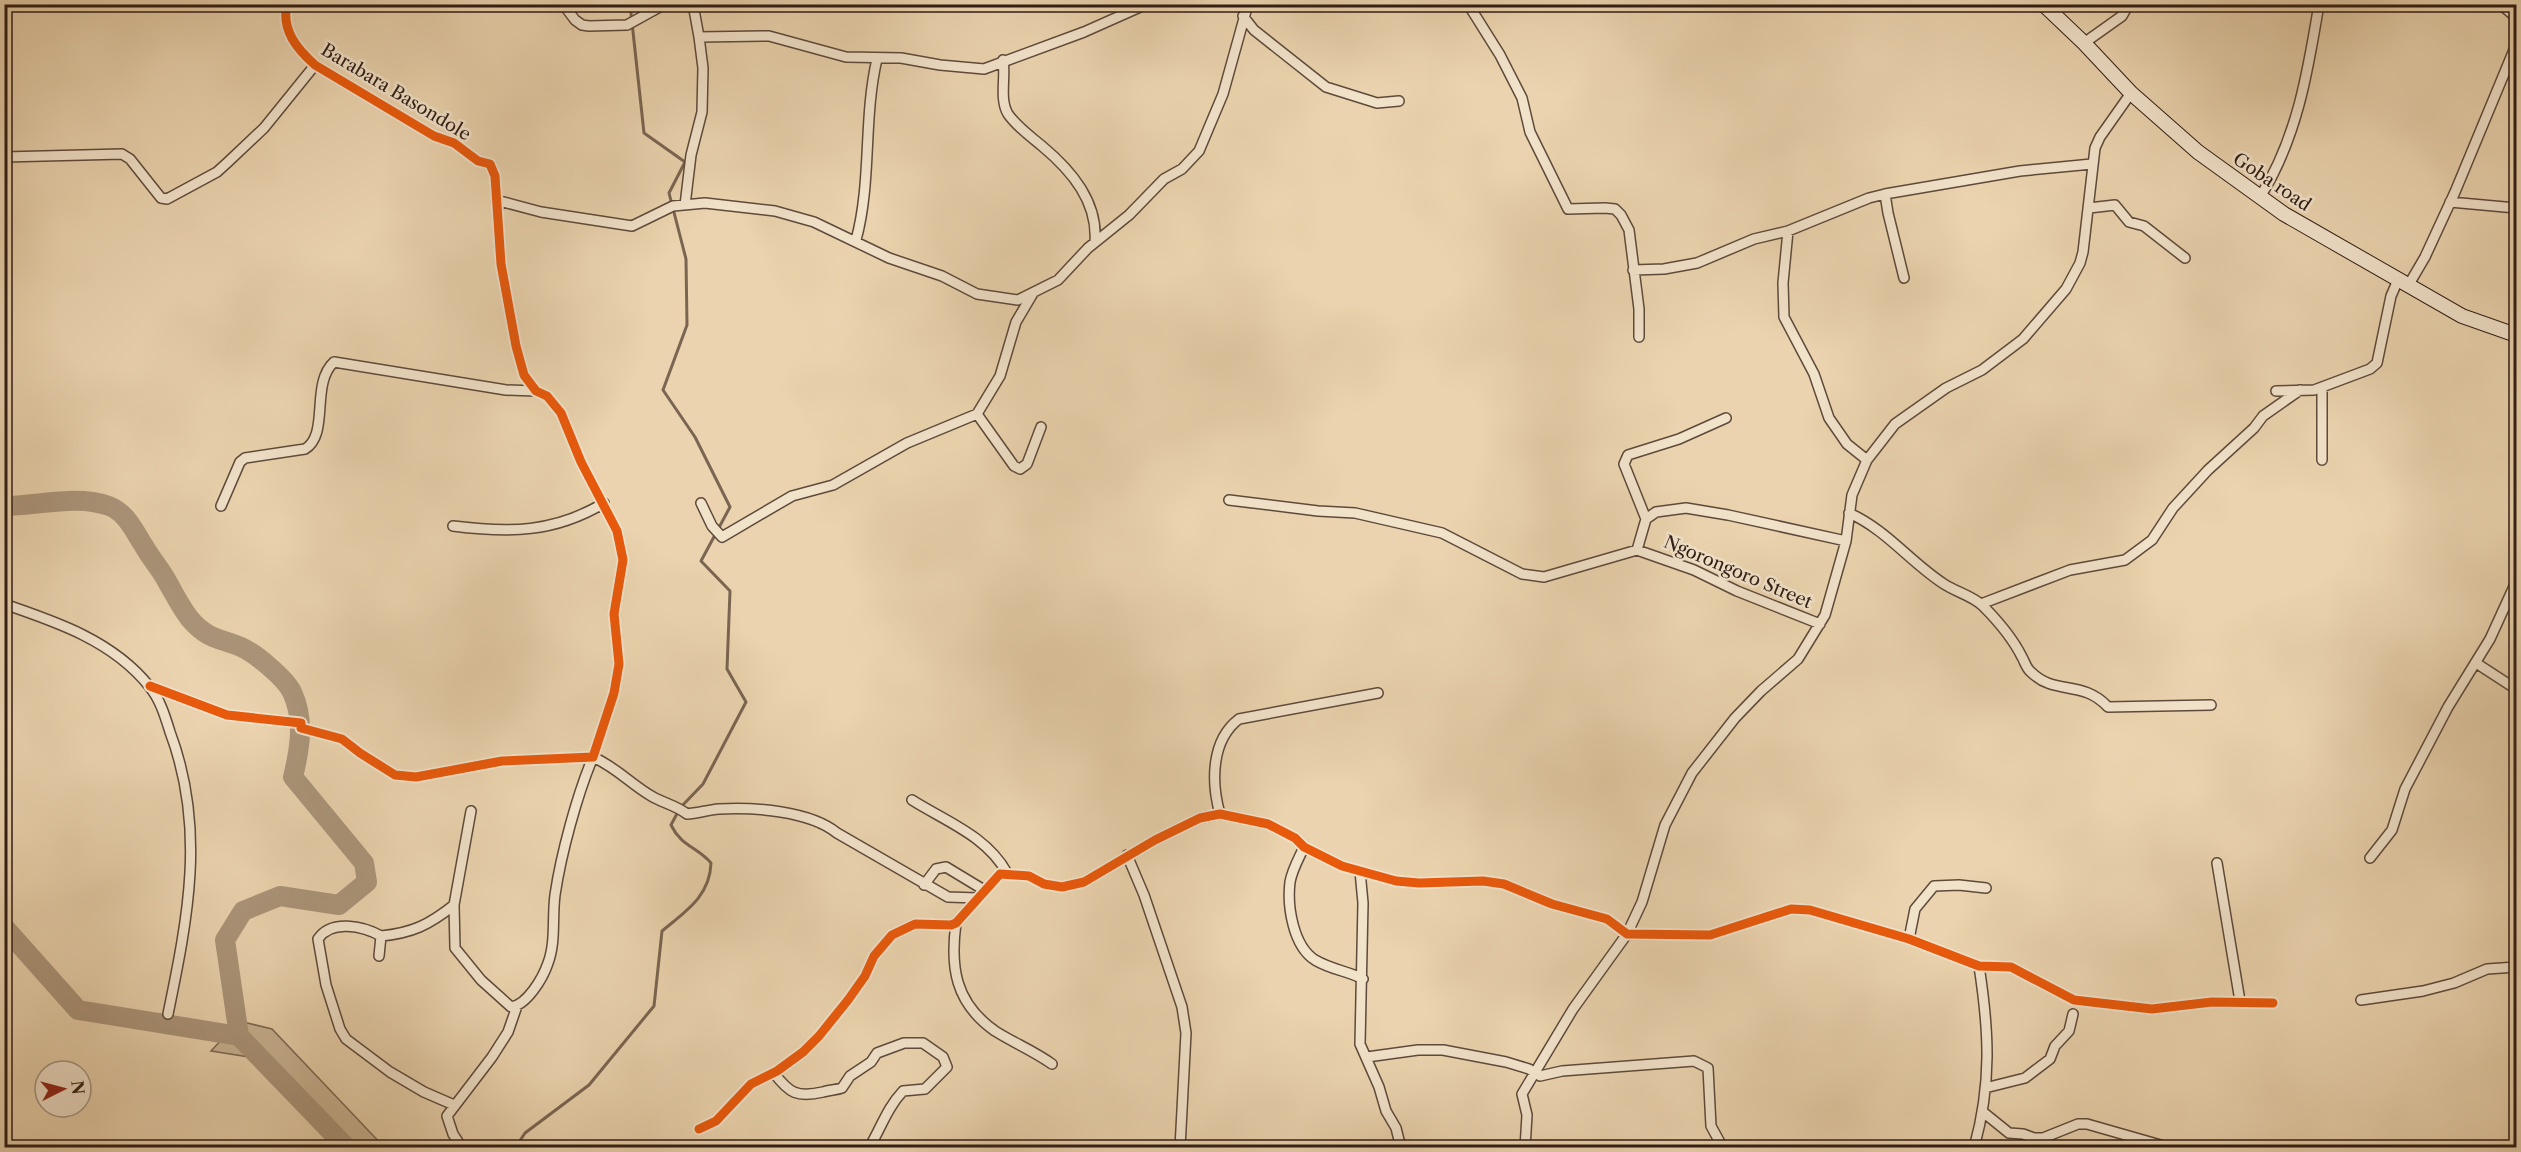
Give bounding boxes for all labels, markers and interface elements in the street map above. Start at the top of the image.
street label: Barabara Basondole [317,39,475,145]
street label: Goba road [2229,148,2315,216]
street label: Ngorongoro Street [1660,531,1816,613]
north arrow [33,1059,93,1119]
text: N [67,1079,89,1095]

